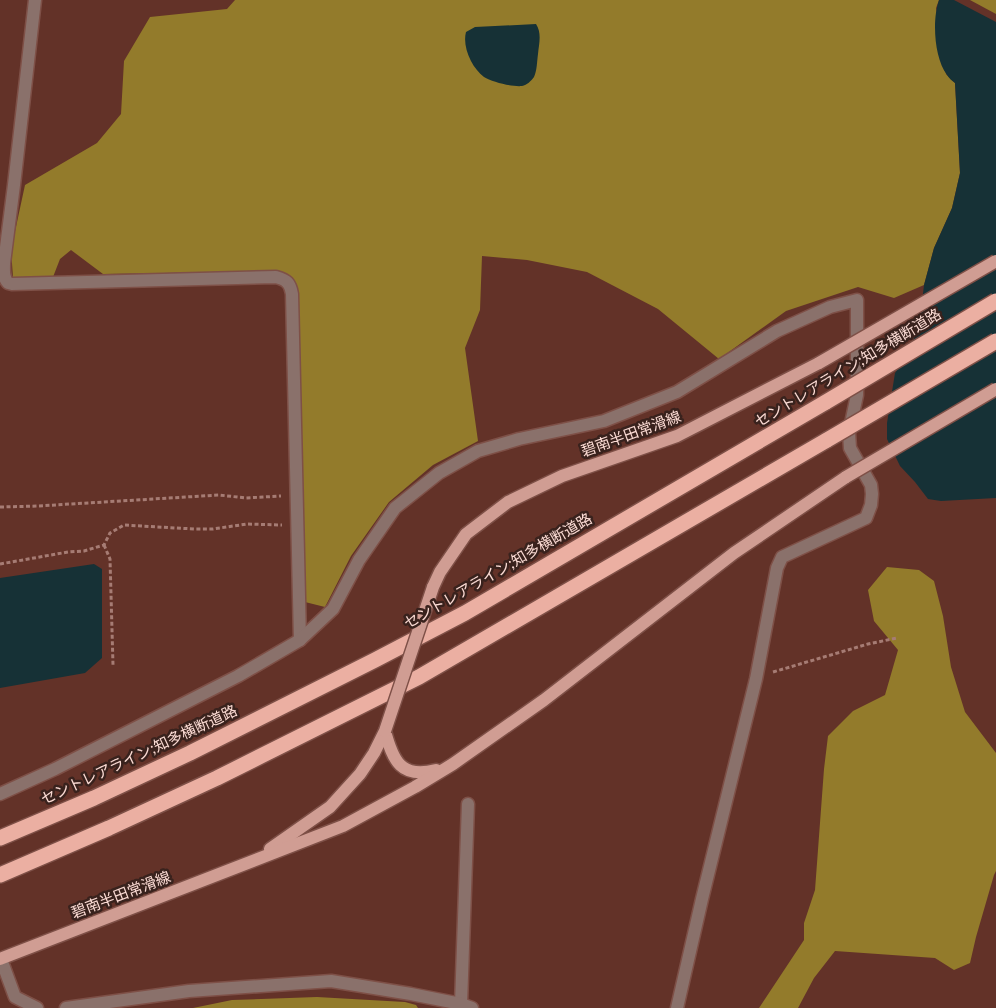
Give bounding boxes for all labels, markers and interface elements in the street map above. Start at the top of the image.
street label: セントレアライン;知多横断道路 [751,304,944,431]
street label: 碧南半田常滑線 [578,407,683,460]
street label: セントレアライン;知多横断道路 [400,509,595,632]
street label: セントレアライン;知多横断道路 [38,701,240,808]
street label: 碧南半田常滑線 [68,867,173,922]

